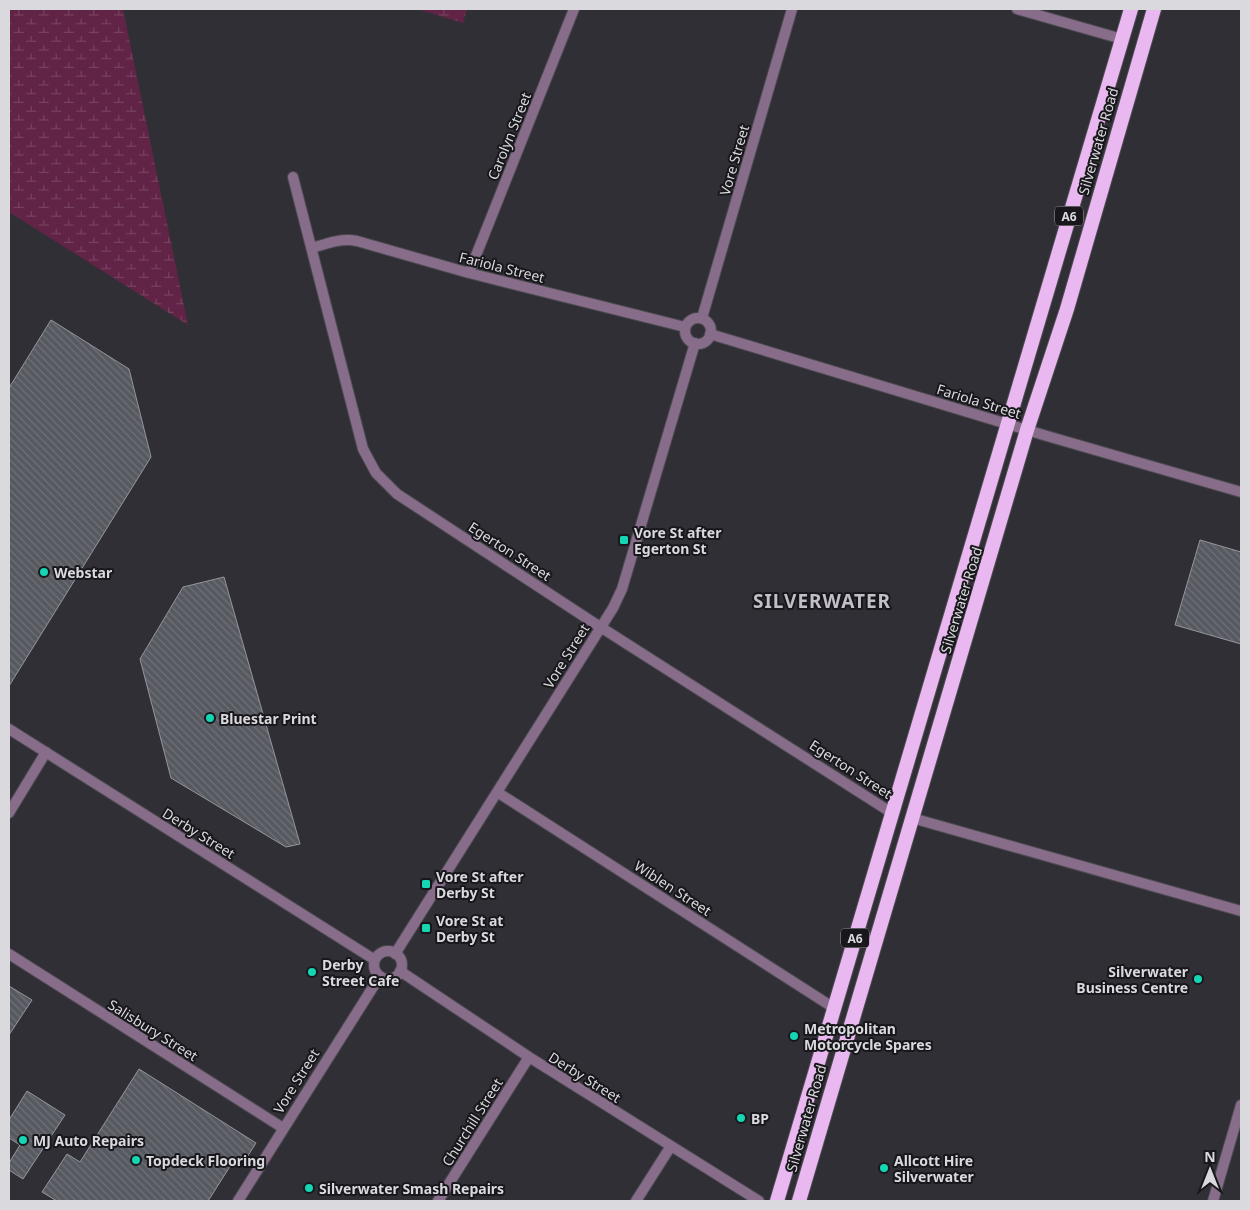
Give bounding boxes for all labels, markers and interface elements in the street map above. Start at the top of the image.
street label: Silverwater Road [1074,85,1122,197]
street label: Carolyn Street [483,89,535,183]
street label: Vore Street [715,122,753,198]
road number: A6 [1055,207,1083,226]
street label: Fariola Street [457,247,547,287]
street label: Fariola Street [935,379,1023,423]
street label: Egerton Street [465,517,555,585]
place label: Vore St after Egerton St [634,523,722,558]
marker: Vore St after Egerton St [618,534,630,546]
street label: Silverwater Road [936,544,986,656]
place label: Webstar [54,563,113,582]
marker: Webstar [38,566,50,578]
district label: SILVERWATER [753,588,891,614]
street label: Vore Street [539,620,593,692]
place label: Bluestar Print [220,709,317,728]
marker: Bluestar Print [204,712,216,724]
street label: Egerton Street [806,735,896,803]
street label: Derby Street [159,803,239,863]
street label: Wiblen Street [631,856,715,920]
place label: Vore St after Derby St [436,867,524,902]
marker: Vore St after Derby St [420,878,432,890]
place label: Vore St at Derby St [436,911,503,946]
marker: Vore St at Derby St [420,922,432,934]
road number: A6 [841,928,869,948]
place label: Derby Street Cafe [322,955,399,990]
place label: Silverwater Business Centre [1076,962,1189,997]
marker: Derby Street Cafe [306,966,318,978]
marker: Silverwater Business Centre [1192,973,1204,985]
street label: Salisbury Street [105,995,201,1065]
place label: Metropolitan Motorcycle Spares [804,1019,932,1054]
marker: Metropolitan Motorcycle Spares [788,1030,800,1042]
street label: Vore Street [269,1045,323,1117]
street label: Derby Street [545,1047,625,1107]
street label: Silverwater Road [782,1062,830,1174]
street label: Churchill Street [437,1074,507,1170]
place label: BP [751,1109,769,1128]
marker: BP [735,1112,747,1124]
place label: MJ Auto Repairs [33,1131,144,1150]
marker: MJ Auto Repairs [17,1134,29,1146]
north arrow [1185,1145,1235,1195]
text: N [1204,1147,1216,1166]
place label: Topdeck Flooring [146,1151,265,1170]
place label: Allcott Hire Silverwater [894,1151,974,1186]
marker: Topdeck Flooring [130,1154,142,1166]
marker: Allcott Hire Silverwater [878,1162,890,1174]
place label: Silverwater Smash Repairs [319,1179,504,1198]
marker: Silverwater Smash Repairs [303,1182,315,1194]

